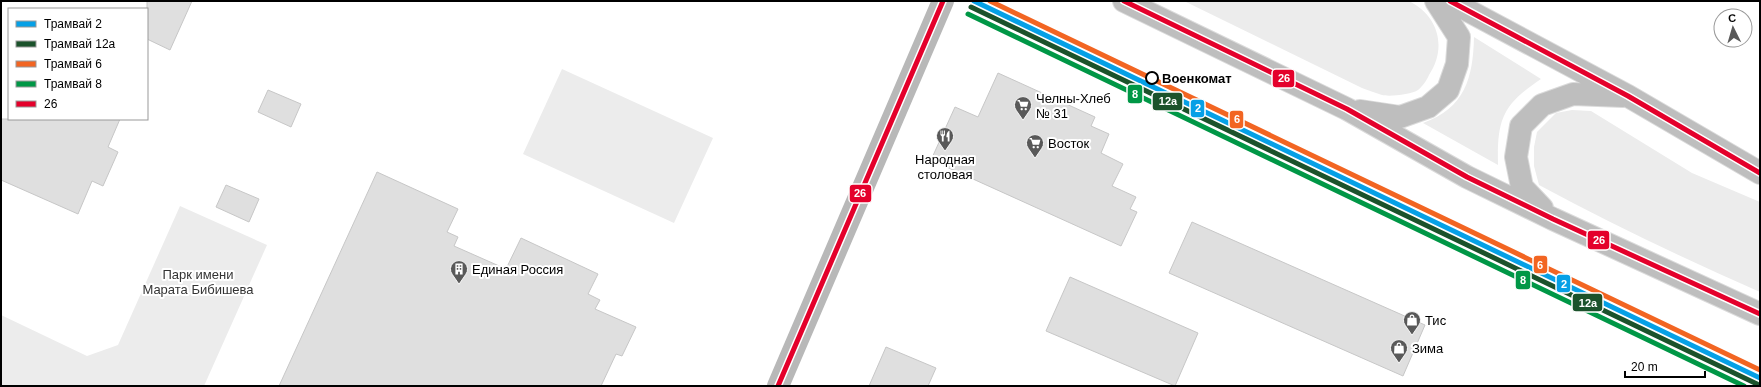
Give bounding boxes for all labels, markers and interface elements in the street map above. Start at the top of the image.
legend [8,8,148,120]
north arrow [1713,8,1753,48]
text: С [1728,12,1737,24]
text: Трамвай 2 [44,17,102,31]
text: Трамвай 12а [44,37,116,51]
text: Трамвай 6 [44,57,102,71]
line badge: 26 [1272,69,1295,88]
marker: Военкомат [1145,71,1159,85]
place label: Военкомат [1162,71,1232,86]
text: 26 [1278,72,1290,84]
text: Трамвай 8 [44,77,102,91]
line badge: 8 [1127,84,1143,104]
text: 8 [1132,88,1138,100]
place label: Челны-Хлеб № 31 [1036,91,1111,121]
line badge: 12а [1152,92,1183,111]
supermarket icon: Челны-Хлеб № 31 [1013,95,1033,120]
text: 12а [1159,95,1178,107]
text: 26 [44,97,58,111]
line badge: 2 [1190,99,1205,118]
text: 2 [1195,102,1201,114]
line badge: 6 [1229,110,1244,129]
text: 6 [1234,113,1240,125]
restaurant icon: Народная столовая [935,126,955,151]
supermarket icon: Восток [1025,133,1045,158]
place label: Восток [1048,136,1089,151]
place label: Народная столовая [915,152,975,182]
line badge: 26 [849,184,872,203]
text: 26 [854,187,866,199]
line badge: 26 [1587,230,1610,250]
text: 26 [1593,234,1605,246]
line badge: 6 [1533,255,1548,274]
building icon: Единая Россия [449,259,469,284]
text: 6 [1537,259,1543,271]
place label: Единая Россия [472,262,563,277]
park label: Парк имени Марата Бибишева [142,267,254,297]
line badge: 8 [1515,270,1531,290]
text: 8 [1520,274,1526,286]
line badge: 2 [1556,274,1571,293]
text: 2 [1561,278,1567,290]
line badge: 12а [1572,293,1603,312]
text: 12а [1579,297,1598,309]
shop icon: Тис [1402,310,1422,335]
place label: Тис [1425,313,1447,328]
shop icon: Зима [1389,338,1409,363]
place label: Зима [1412,341,1444,356]
scale bar [1625,353,1705,379]
text: 20 m [1631,360,1658,374]

